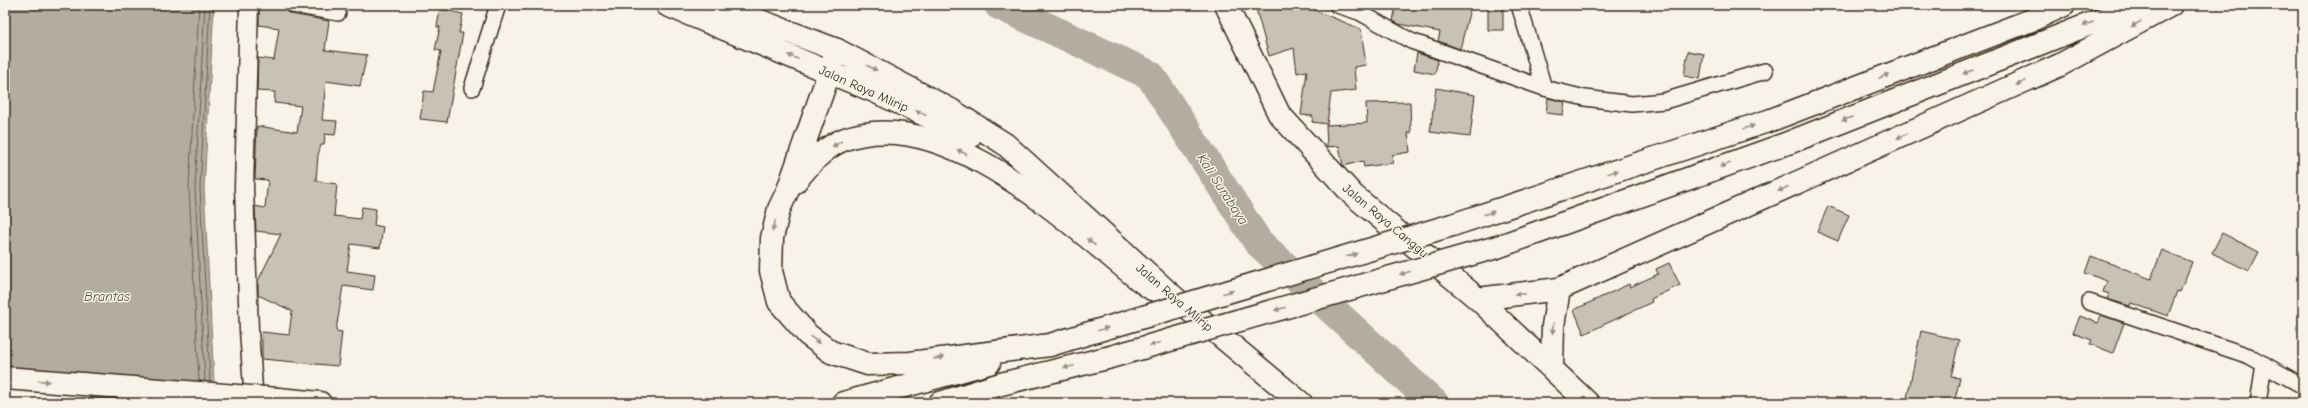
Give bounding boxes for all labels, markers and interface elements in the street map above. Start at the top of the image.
one-way arrow [2131,20,2142,27]
one-way arrow [2082,22,2094,28]
one-way arrow [786,54,798,60]
street label: Jalan Raya Mlirip [817,62,911,115]
one-way arrow [866,65,878,71]
one-way arrow [1962,69,1973,75]
one-way arrow [1879,73,1891,79]
one-way arrow [2015,80,2026,86]
one-way arrow [916,110,927,116]
one-way arrow [1840,117,1852,123]
one-way arrow [1744,124,1756,130]
one-way arrow [1896,133,1908,139]
one-way arrow [831,140,843,147]
one-way arrow [956,149,968,155]
water label: Kali Surabaya [1193,151,1252,228]
one-way arrow [1718,163,1730,169]
one-way arrow [1607,169,1619,175]
street label: Jalan Raya Canggu [1340,180,1431,261]
one-way arrow [1778,186,1789,192]
one-way arrow [1484,210,1496,216]
one-way arrow [771,220,777,233]
one-way arrow [1086,237,1097,246]
one-way arrow [1347,252,1359,258]
street label: Jalan Raya Mlirip [1133,260,1216,335]
one-way arrow [1399,270,1411,276]
water label: Brantas [84,288,130,305]
one-way arrow [1222,289,1234,295]
one-way arrow [1514,291,1526,298]
one-way arrow [1274,306,1286,312]
one-way arrow [1550,322,1556,334]
one-way arrow [1097,326,1109,332]
one-way arrow [810,336,821,345]
one-way arrow [1149,341,1161,347]
one-way arrow [933,355,945,361]
one-way arrow [1063,364,1075,370]
one-way arrow [38,378,50,385]

